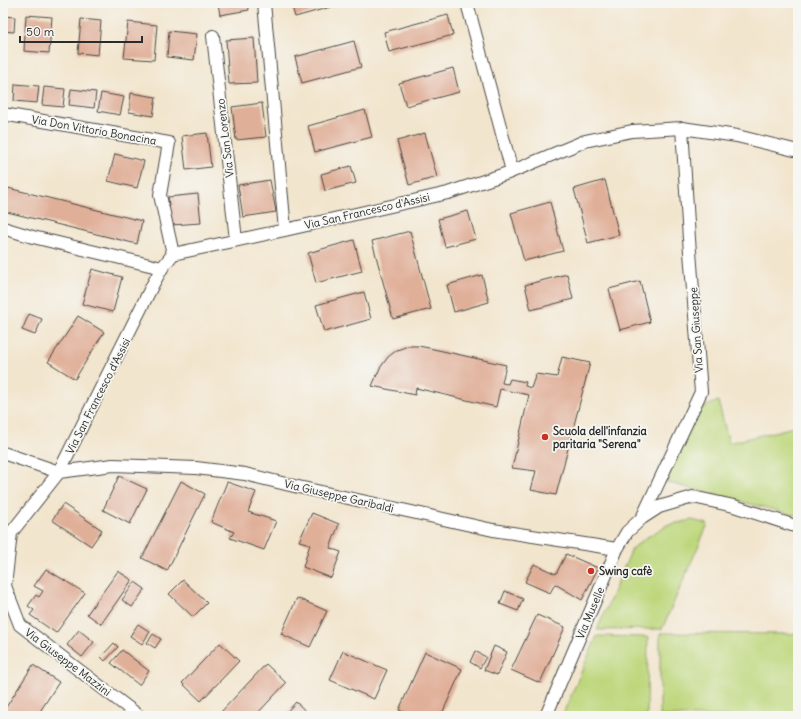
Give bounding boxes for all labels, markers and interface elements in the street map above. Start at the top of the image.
scale bar [20,18,142,44]
text: 50 m [26,24,55,39]
street label: Via San Lorenzo [213,98,237,178]
street label: Via Don Vittorio Bonacina [30,112,158,148]
street label: Via San Francesco d'Assisi [303,190,431,232]
street label: Via San Giuseppe [686,287,706,373]
street label: Via San Francesco d'Assisi [63,336,133,456]
place label: Scuola dell'infanzia paritaria "Serena" [553,424,648,452]
marker: Scuola dell'infanzia paritaria "Serena" [540,432,550,442]
street label: Via Giuseppe Garibaldi [283,477,395,515]
place label: Swing cafè [599,564,652,579]
marker: Swing cafè [586,566,596,576]
street label: Via Muselle [573,585,607,641]
street label: Via Giuseppe Mazzini [22,625,114,699]

